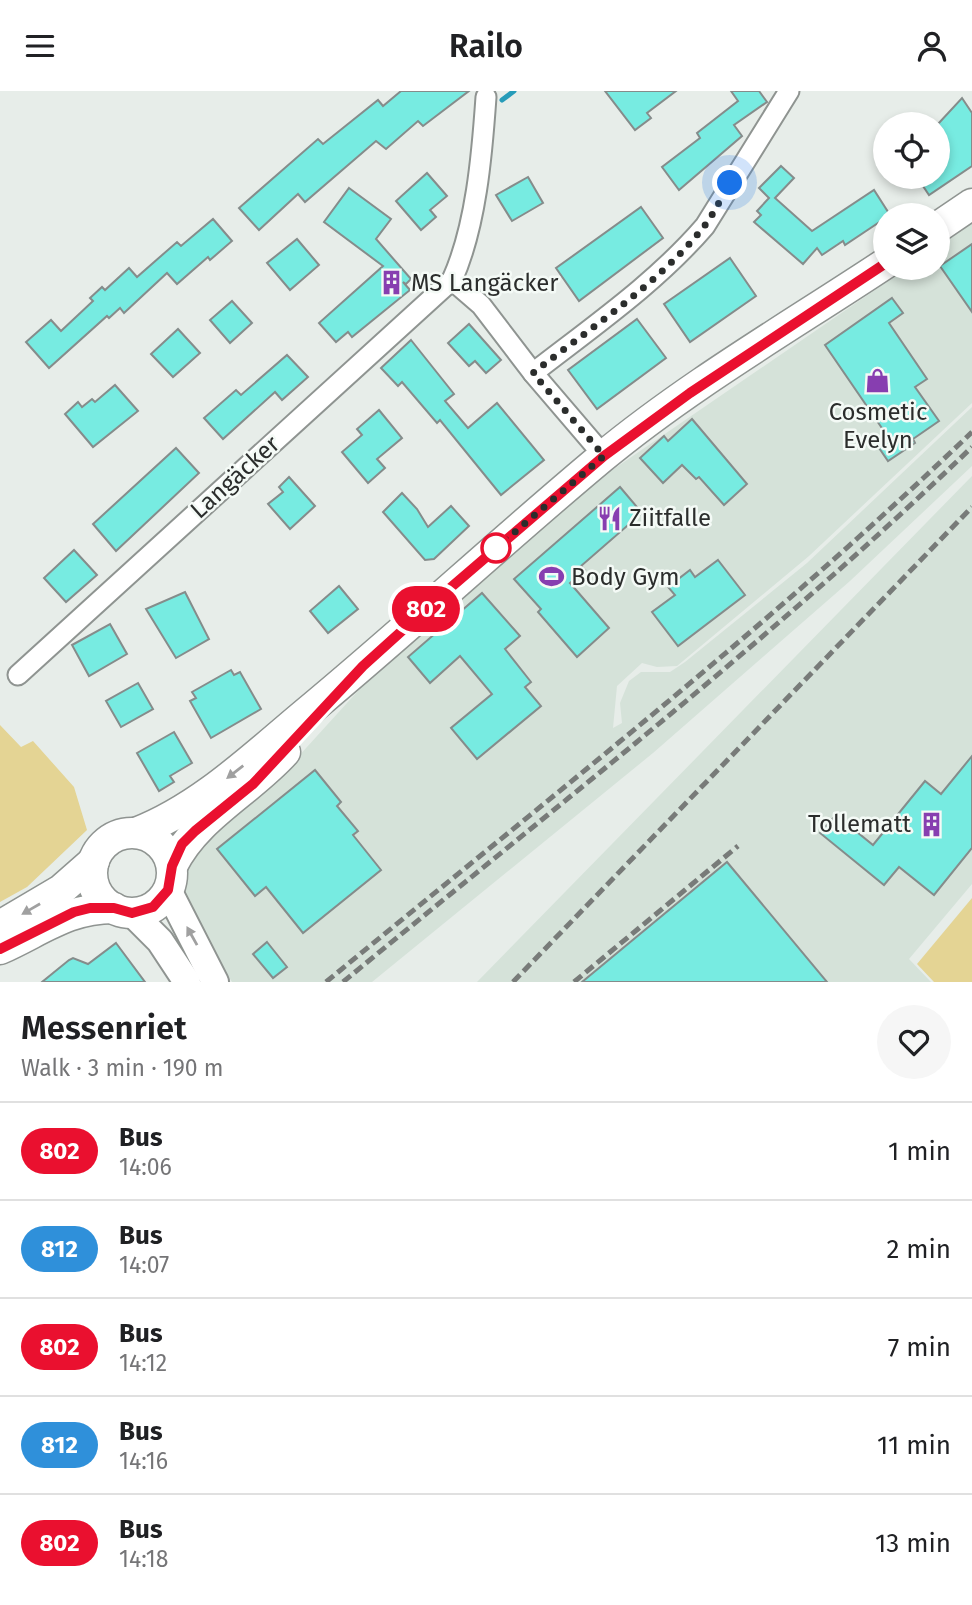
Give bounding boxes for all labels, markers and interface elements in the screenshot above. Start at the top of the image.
icon: menu [21,27,59,65]
text: Railo [449,27,523,65]
icon: person [913,27,951,65]
map controls [873,112,950,280]
button: locate [873,112,950,189]
your location [712,165,747,200]
button: layers [873,203,950,280]
building icon: MS Langäcker [377,269,405,297]
place label: MS Langäcker [411,269,559,297]
shop icon: Cosmetic Evelyn [864,367,892,395]
place label: Cosmetic Evelyn [829,398,927,454]
street label: Langäcker [185,429,286,524]
restaurant icon: Ziitfalle [595,504,623,532]
place label: Ziitfalle [629,504,711,532]
unlabelled marker [481,533,511,563]
sports icon: Body Gym [537,563,565,591]
place label: Body Gym [571,563,680,591]
line badge: 802 [386,586,466,632]
text: 802 [406,595,446,623]
one-way arrow [226,764,244,779]
place label: Tollematt [808,810,911,838]
building icon: Tollematt [917,810,945,838]
one-way arrow [21,902,40,915]
one-way arrow [186,926,198,946]
button: heart [877,1005,951,1079]
text: Messenriet [21,1008,187,1048]
text: Walk · 3 min · 190 m [21,1054,223,1082]
text: Bus [119,1122,162,1153]
text: 1 min [888,1136,951,1167]
text: 802 [39,1137,80,1165]
text: 14:06 [119,1153,172,1181]
text: Bus [119,1220,162,1251]
text: 2 min [886,1234,951,1265]
text: 812 [41,1235,78,1263]
text: 14:07 [119,1251,169,1279]
text: Bus [119,1318,162,1349]
text: 7 min [888,1332,951,1363]
text: 802 [39,1333,80,1361]
text: 14:12 [119,1349,167,1377]
text: Bus [119,1416,162,1447]
text: 11 min [877,1430,951,1461]
text: 812 [41,1431,78,1459]
text: 14:16 [119,1447,168,1475]
text: Bus [119,1514,162,1545]
text: 13 min [875,1528,951,1559]
text: 802 [39,1529,80,1557]
text: 14:18 [119,1545,168,1573]

